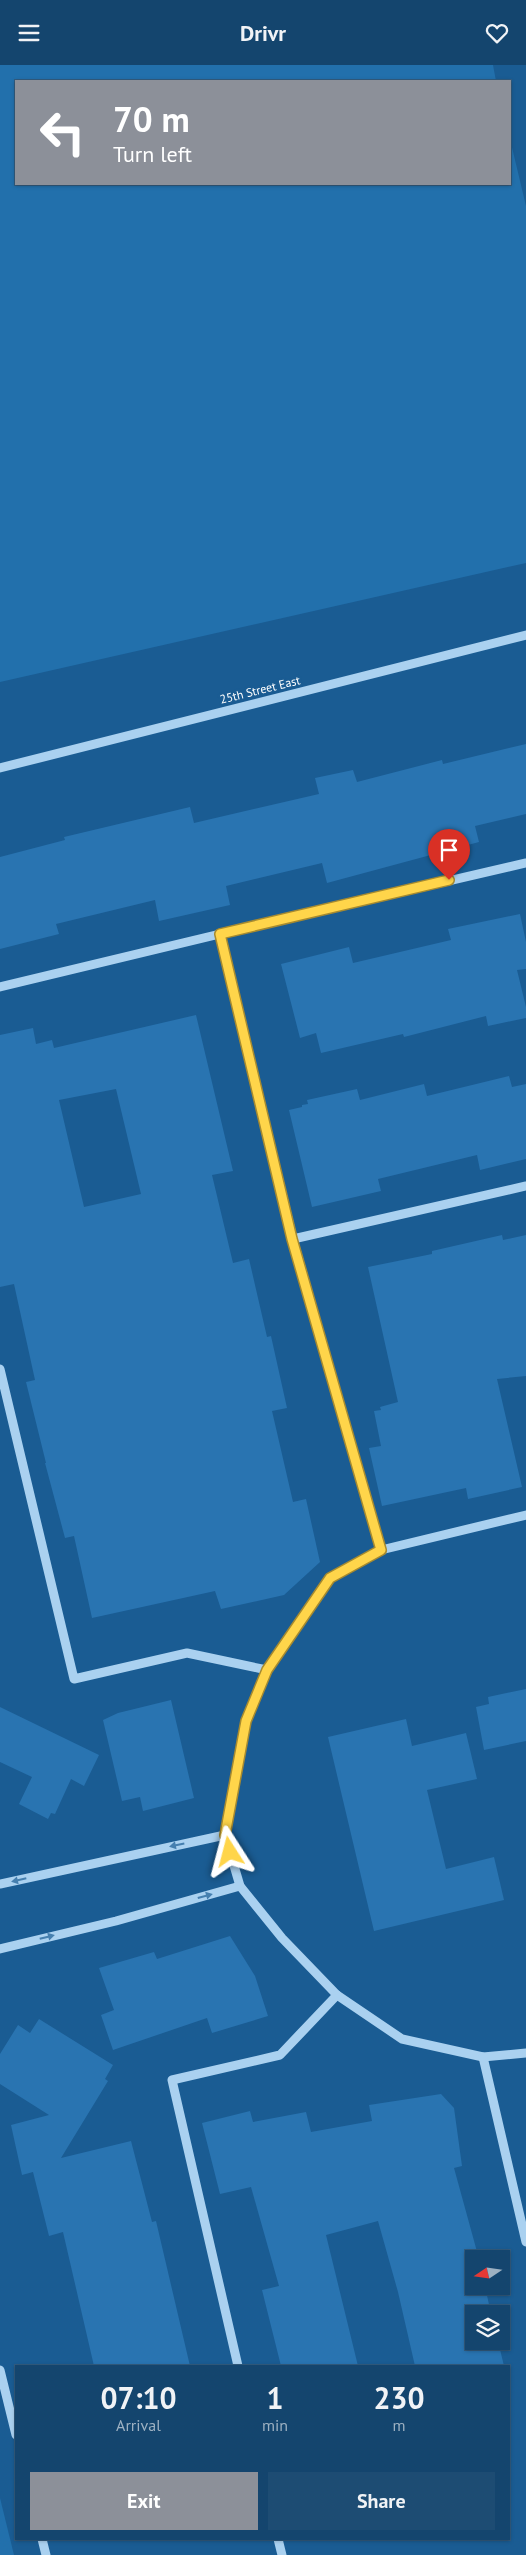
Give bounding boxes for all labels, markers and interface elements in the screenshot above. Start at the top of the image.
icon: menu [15,19,43,47]
text: Drivr [240,19,286,47]
icon: heart [483,19,511,47]
text: 70 m [113,96,190,142]
icon: left [30,100,95,165]
text: Turn left [113,140,192,168]
street label: 25th Street East [218,672,302,707]
pin [428,829,470,880]
icon: arrive [435,836,463,864]
position arrow [203,1825,255,1877]
one-way arrow [170,1841,185,1849]
one-way arrow [11,1876,26,1884]
one-way arrow [197,1892,212,1900]
one-way arrow [40,1933,55,1941]
north arrow [465,2250,510,2295]
map controls [465,2250,510,2350]
button: layers [465,2305,510,2350]
text: 07:10 [100,2378,177,2417]
text: 1 [267,2378,284,2417]
text: 230 [373,2378,425,2417]
text: Arrival [116,2415,161,2435]
text: min [262,2415,288,2435]
text: m [393,2415,406,2435]
button: Exit [30,2472,258,2530]
button: Share [268,2472,495,2530]

